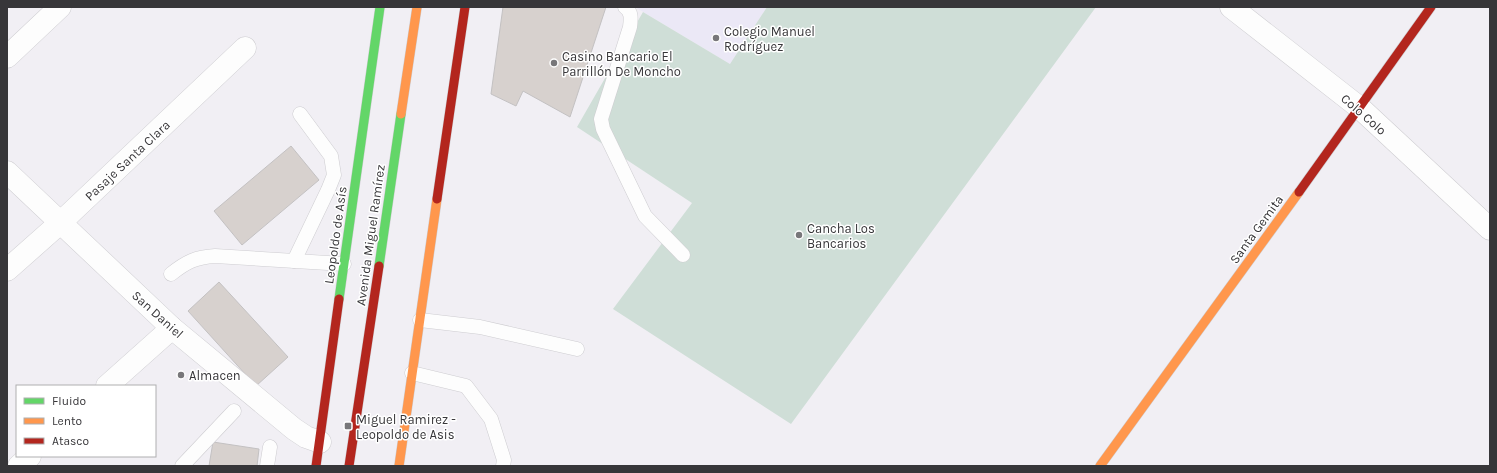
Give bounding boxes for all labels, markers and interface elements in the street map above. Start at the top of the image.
place label: Colegio Manuel Rodríguez [724,24,815,54]
marker: Colegio Manuel Rodríguez [711,33,721,43]
place label: Casino Bancario El Parrillón De Moncho [562,49,681,79]
marker: Casino Bancario El Parrillón De Moncho [549,58,559,68]
street label: Colo Colo [1338,91,1389,138]
street label: Pasaje Santa Clara [82,117,173,204]
street label: Avenida Miguel Ramírez [353,164,388,307]
street label: Leopoldo de Asís [321,185,350,285]
street label: Santa Gemita [1226,192,1286,267]
place label: Cancha Los Bancarios [807,221,875,251]
marker: Cancha Los Bancarios [794,230,804,240]
street label: San Daniel [129,287,186,341]
place label: Almacen [189,368,241,383]
marker: Almacen [176,370,186,380]
legend [16,385,156,457]
text: Fluido [52,394,86,408]
place label: Miguel Ramirez - Leopoldo de Asis [356,412,456,442]
text: Lento [52,414,82,428]
marker: Miguel Ramirez - Leopoldo de Asis [343,421,353,431]
text: Atasco [52,434,89,448]

